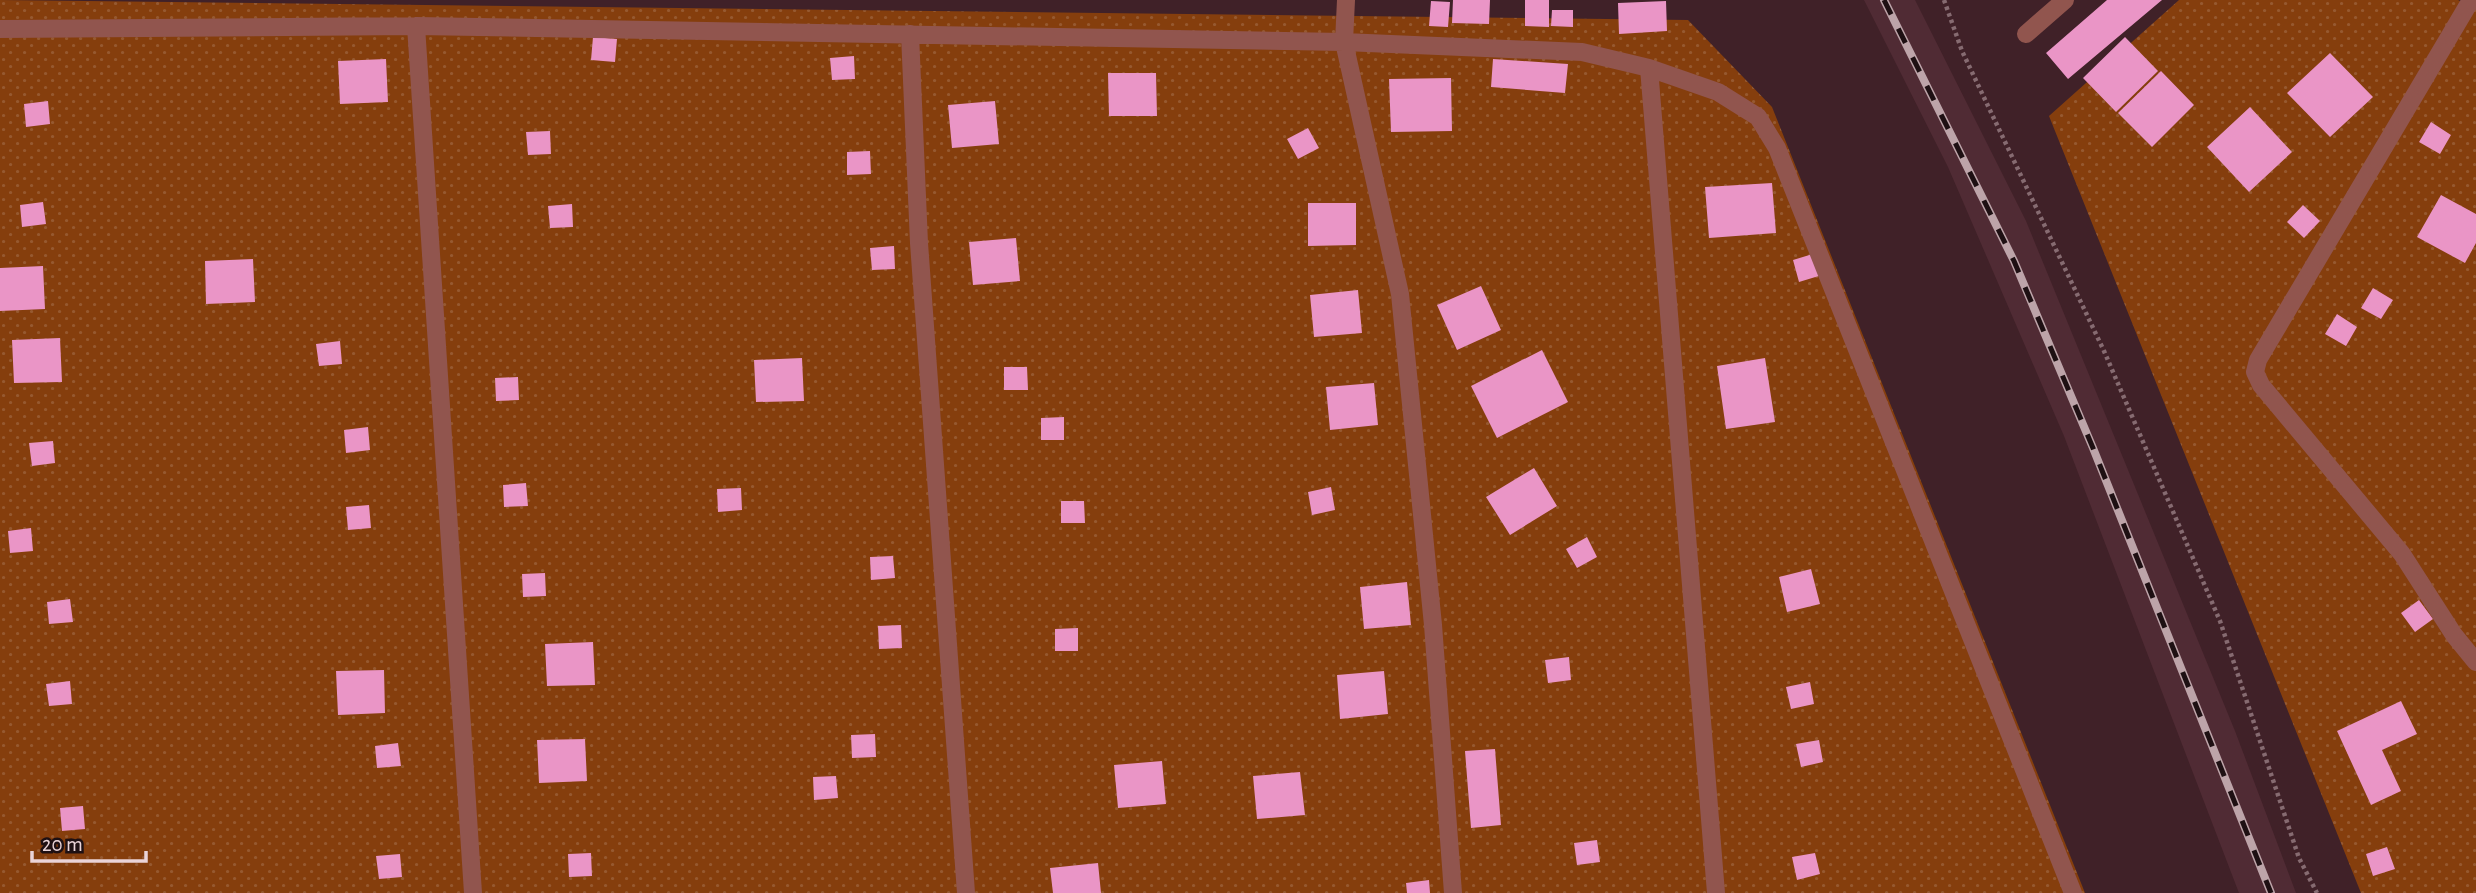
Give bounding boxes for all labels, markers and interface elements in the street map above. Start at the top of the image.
scale bar [32,820,145,864]
text: 20 m [42,834,83,855]

